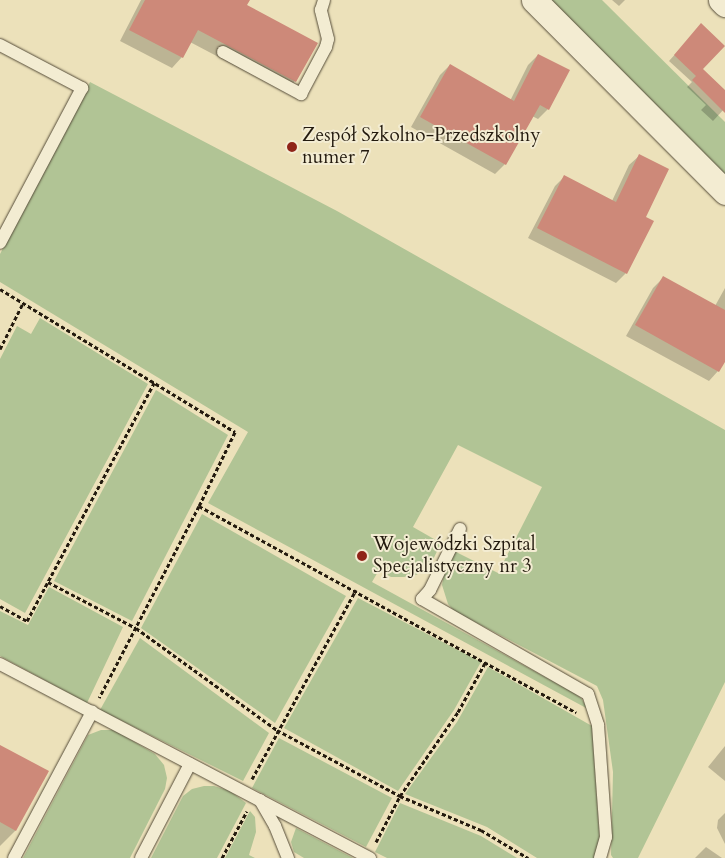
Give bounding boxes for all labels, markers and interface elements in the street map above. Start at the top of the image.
place label: Zespół Szkolno-Przedszkolny numer 7 [302,125,540,169]
marker: Zespół Szkolno-Przedszkolny numer 7 [286,141,298,153]
place label: Wojewódzki Szpital Specjalistyczny nr 3 [373,534,535,578]
marker: Wojewódzki Szpital Specjalistyczny nr 3 [355,549,369,563]

